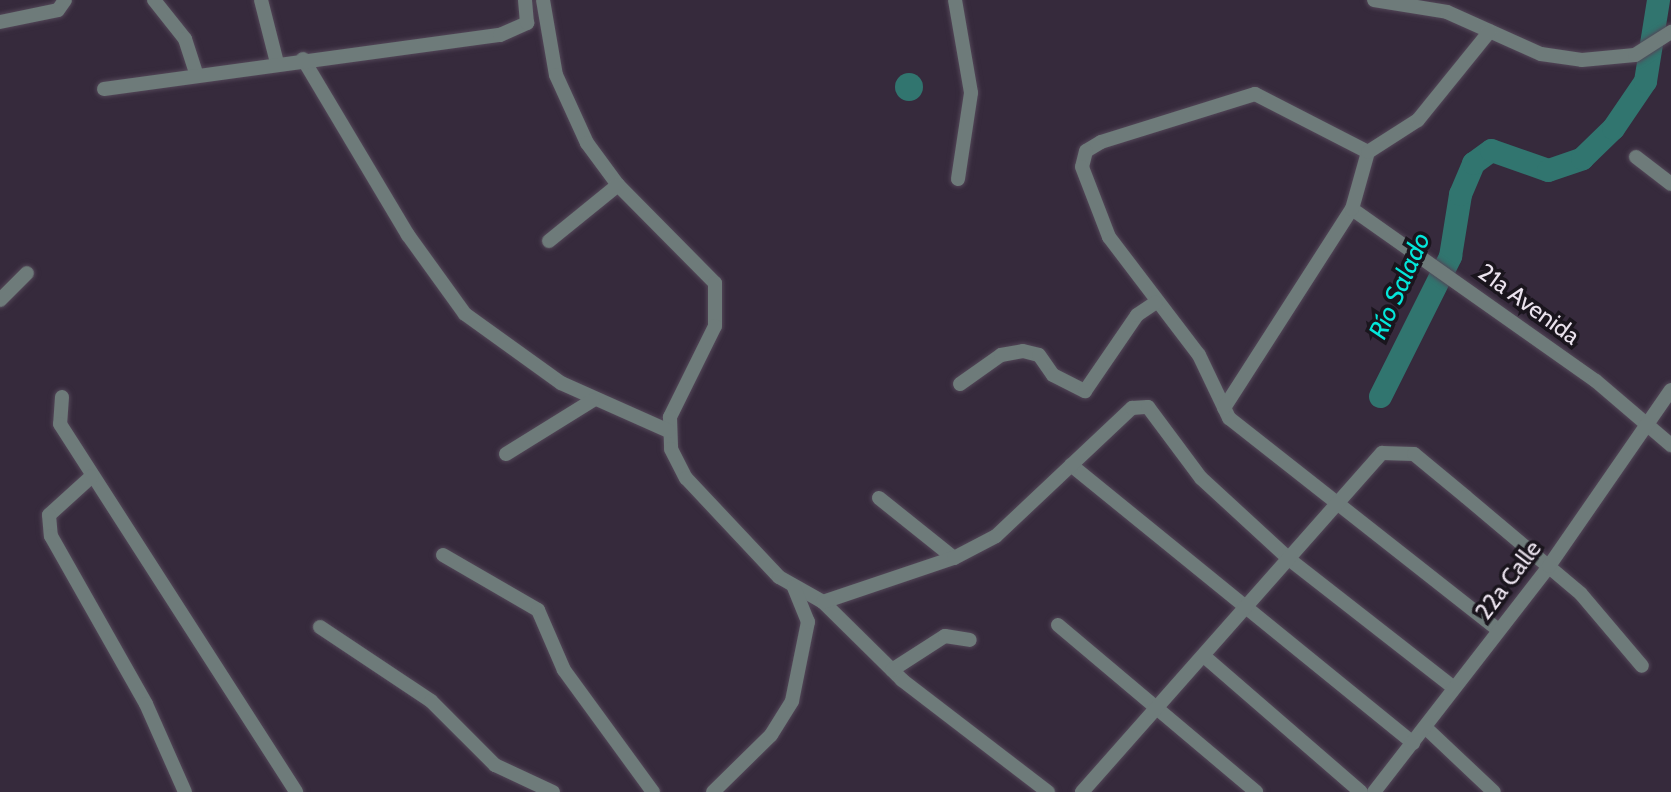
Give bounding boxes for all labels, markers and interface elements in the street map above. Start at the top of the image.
water label: Río Salado [1363,228,1437,344]
street label: 21a Avenida [1473,258,1585,350]
street label: 22a Calle [1469,535,1547,625]

